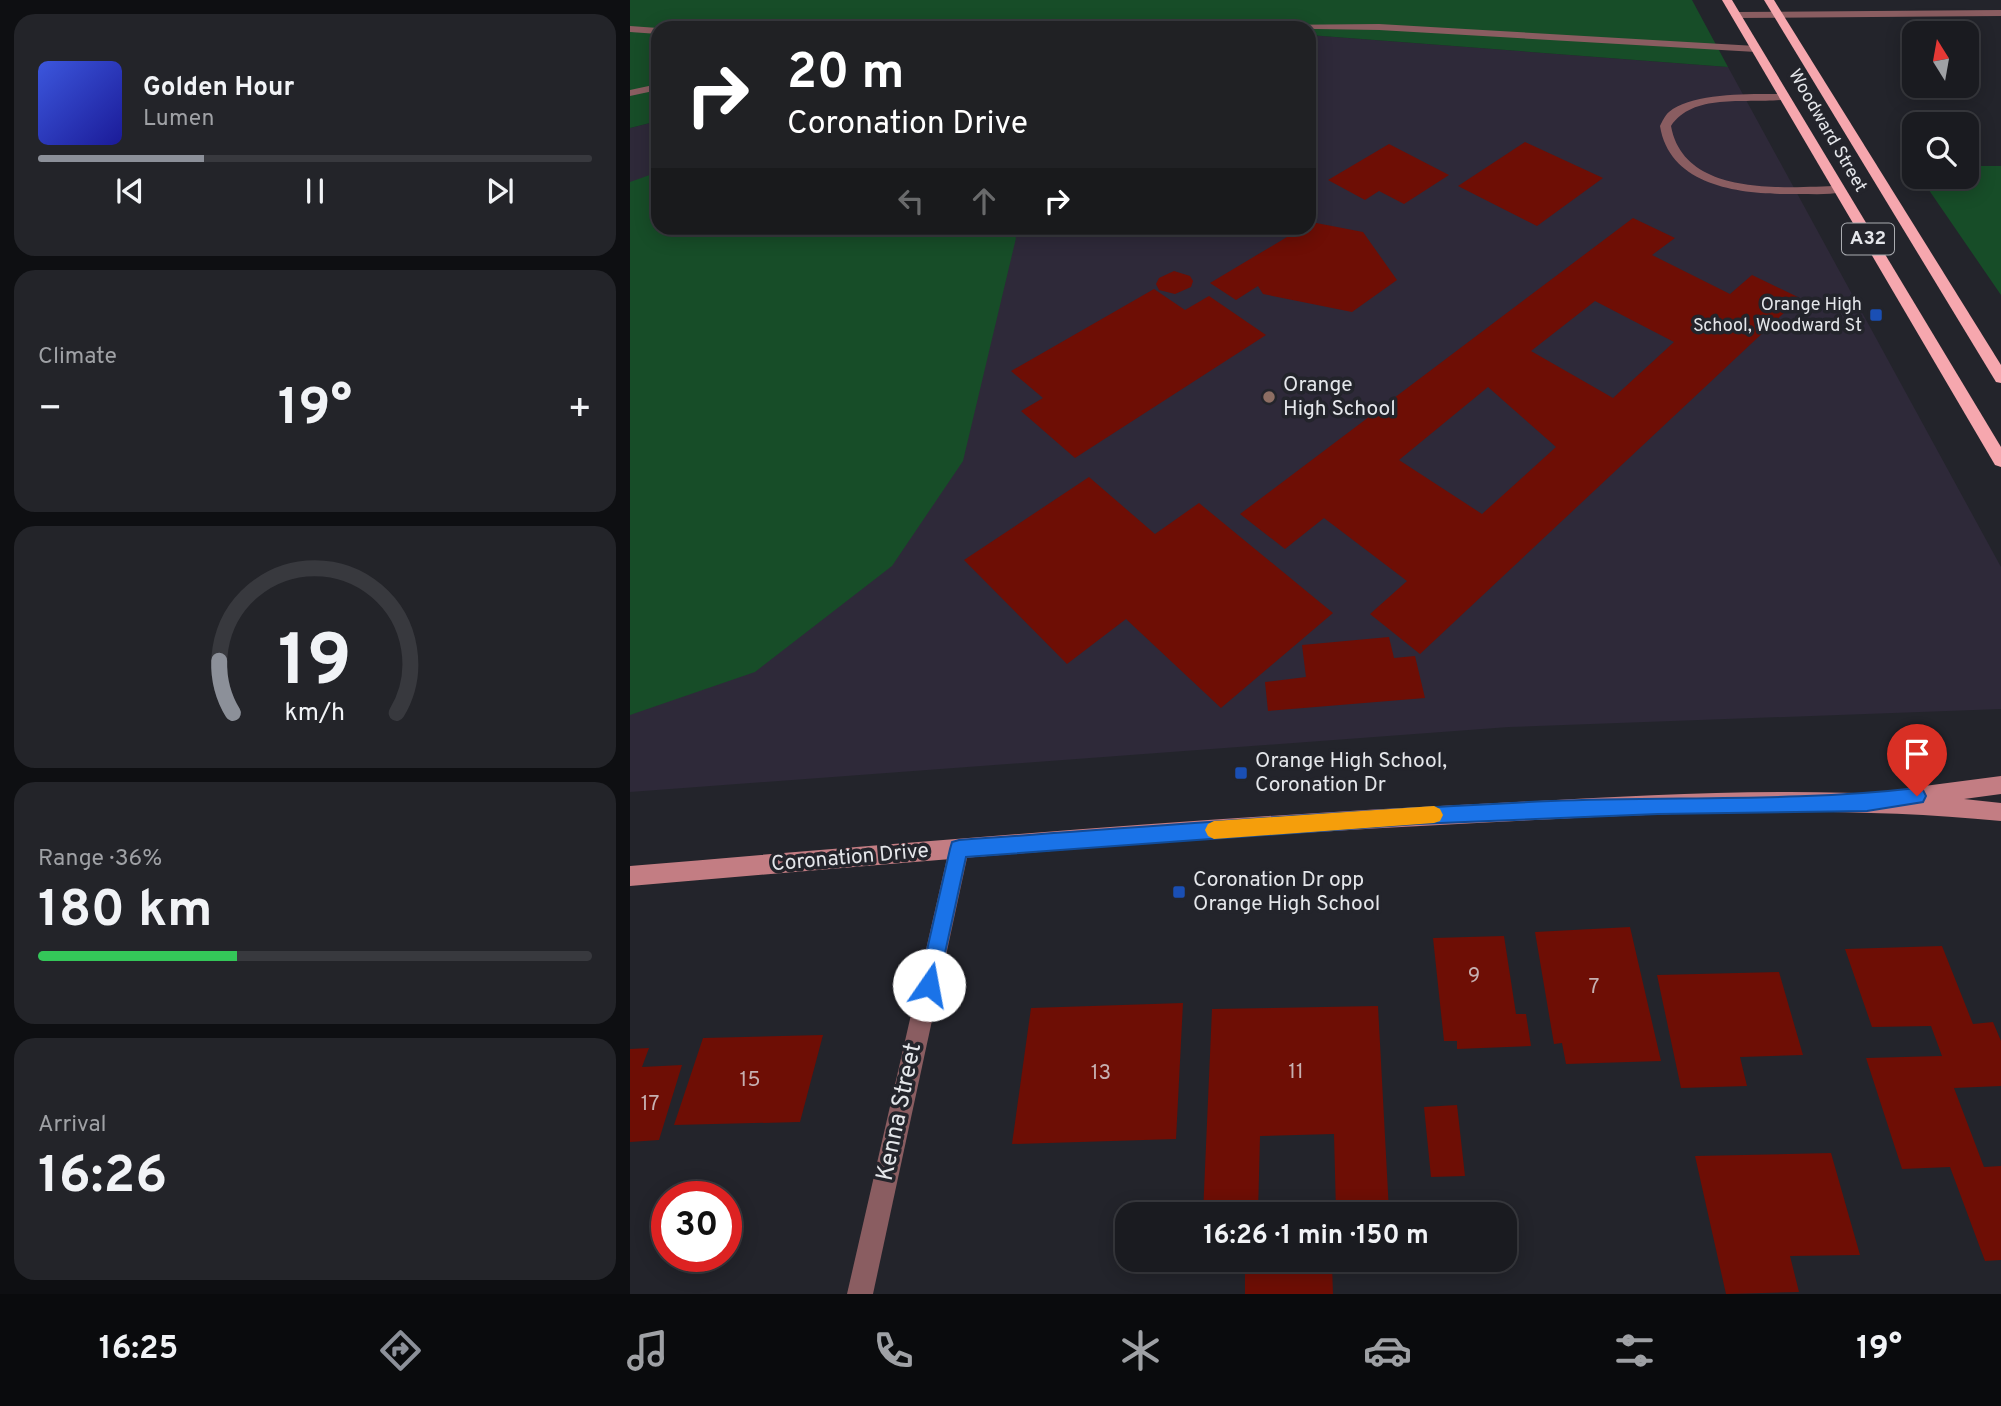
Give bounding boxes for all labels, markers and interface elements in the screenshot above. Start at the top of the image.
north arrow [1902,21,1979,98]
map controls [1902,21,1979,189]
text: 20 m [787,44,904,106]
icon: right [672,49,763,140]
street label: Woodward Street [1782,65,1872,197]
text: Golden Hour [143,72,294,105]
text: Lumen [143,105,214,134]
text: Coronation Drive [787,105,1028,145]
button: search [1902,112,1979,189]
icon: previous [111,172,149,210]
icon: pause [296,172,334,210]
icon: next [481,172,519,210]
icon: left [892,182,930,220]
icon: ahead [965,182,1003,220]
icon: right [1038,182,1076,220]
road number: A32 [1842,224,1894,255]
place label: Orange High School, Woodward St [1693,294,1862,338]
marker: Orange High School, Woodward St [1868,307,1884,323]
text: Climate [38,343,117,372]
place label: Orange High School [1283,372,1396,423]
text: 19° [278,377,352,443]
text: − [38,386,63,435]
text: + [567,386,592,435]
marker: Orange High School [1261,389,1277,405]
text: 19 [278,619,352,711]
text: km/h [285,698,345,730]
pin [1887,724,1947,796]
icon: arrive [1898,735,1936,773]
place label: Orange High School, Coronation Dr [1255,748,1447,799]
marker: Orange High School, Coronation Dr [1233,765,1249,781]
street label: Coronation Drive [770,838,930,878]
text: Range · 36% [38,845,162,874]
place label: Coronation Dr opp Orange High School [1193,867,1380,918]
text: 180 km [38,879,213,945]
marker: Coronation Dr opp Orange High School [1171,884,1187,900]
position arrow [892,948,966,1022]
house number: 9 [1468,963,1480,990]
house number: 7 [1589,974,1600,1001]
street label: Kenna Street [871,1040,929,1184]
house number: 11 [1288,1059,1304,1086]
house number: 13 [1091,1060,1111,1087]
house number: 15 [740,1067,760,1094]
house number: 17 [641,1091,659,1118]
text: Arrival [38,1111,107,1140]
text: 16:26 [38,1145,167,1211]
speed limit sign: 30 [651,1181,742,1272]
text: 16:26 · 1 min · 150 m [1203,1220,1429,1253]
icon: directions [376,1326,425,1375]
icon: music [623,1326,672,1375]
icon: phone [869,1326,918,1375]
icon: climate [1116,1326,1165,1375]
icon: car [1363,1326,1412,1375]
icon: filters [1610,1326,1659,1375]
text: 16:25 [99,1330,178,1370]
text: 19° [1856,1330,1902,1370]

